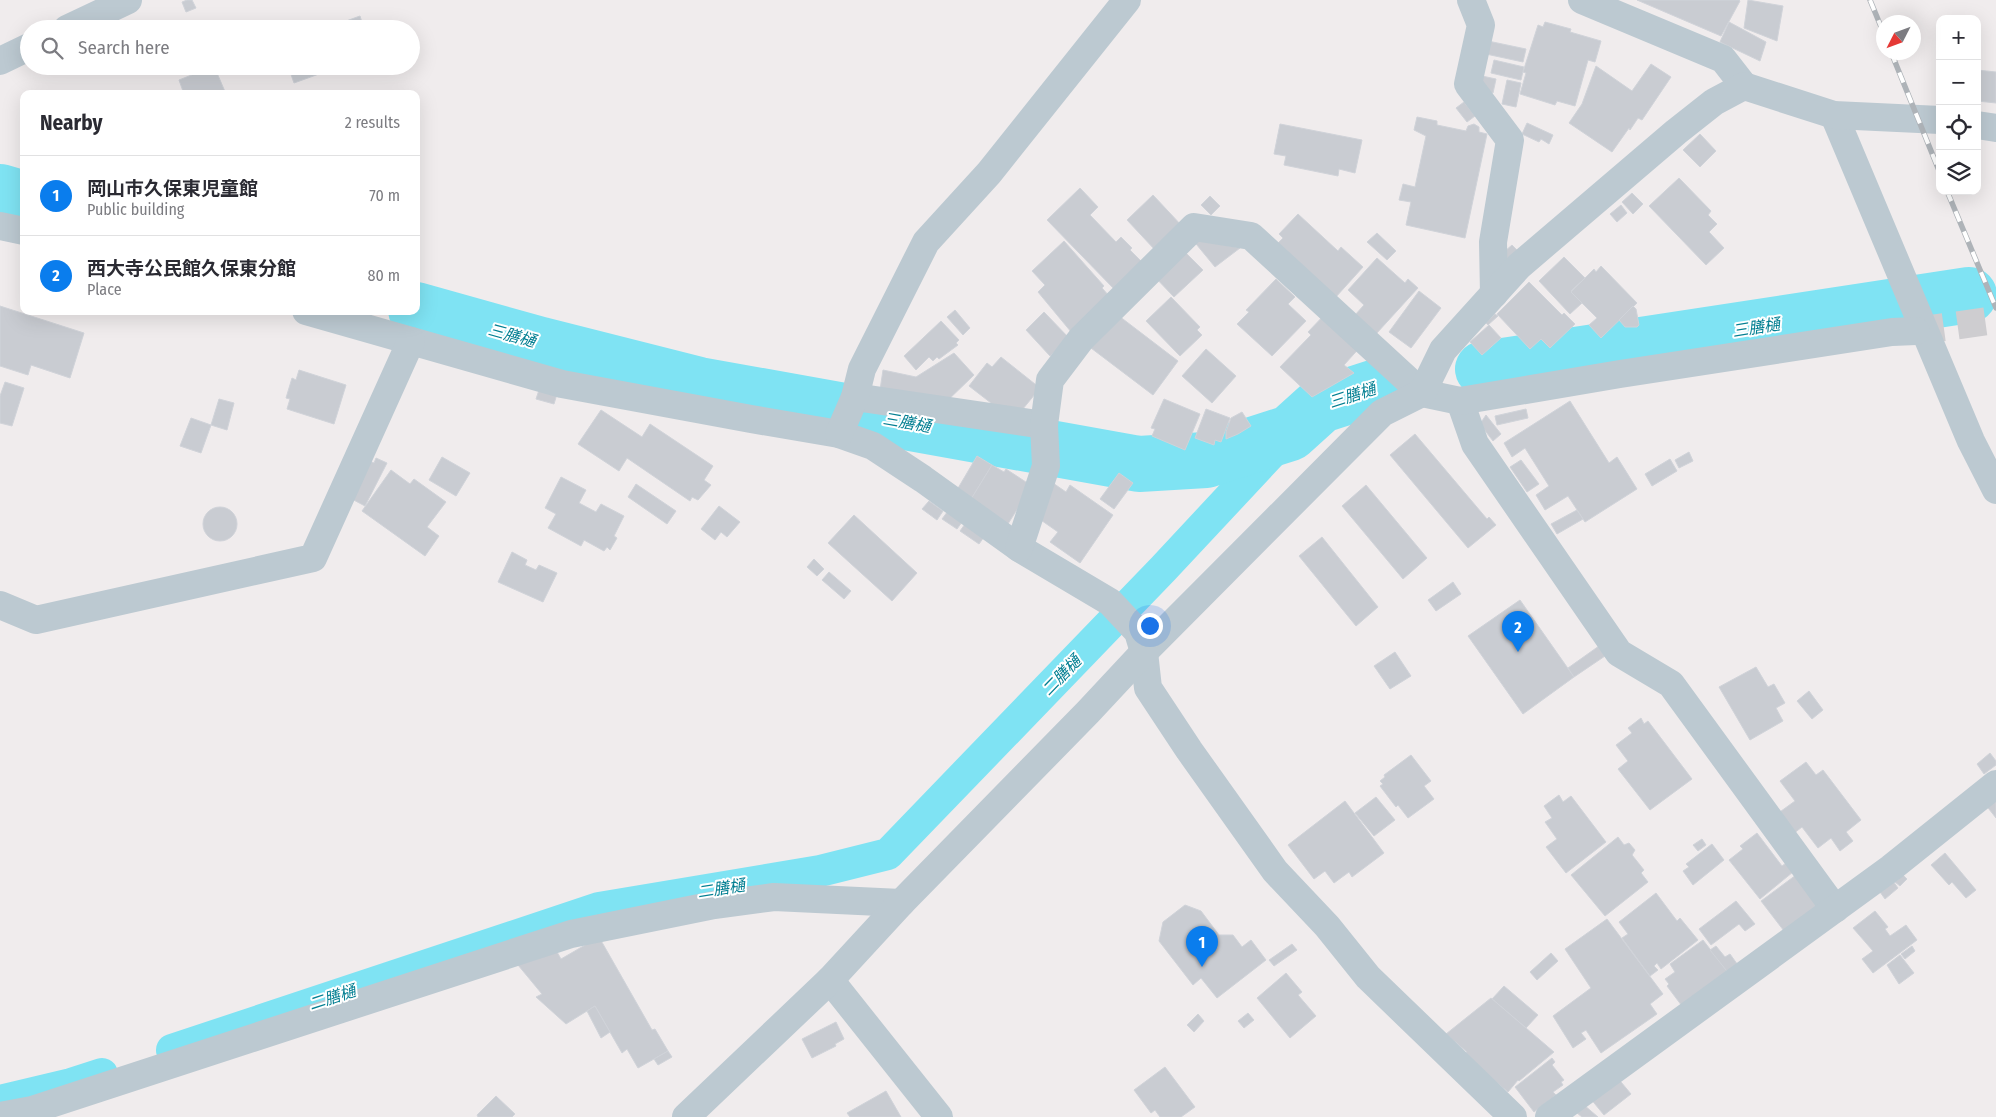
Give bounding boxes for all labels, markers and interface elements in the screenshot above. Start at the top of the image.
north arrow [1876,15,1921,60]
map controls [1936,15,1981,195]
button: + [1936,15,1981,60]
search box [20,20,420,75]
icon: search [38,34,66,62]
text: Search here [78,36,170,59]
button: − [1936,60,1981,105]
button: locate [1936,105,1981,150]
text: Nearby [40,110,102,136]
text: 2 results [345,113,400,132]
button: layers [1936,150,1981,195]
text: 岡山市久保東児童館 [87,177,258,200]
text: 1 [53,186,59,205]
text: 70 m [369,186,400,205]
text: Public building [87,200,184,219]
text: 西大寺公民館久保東分館 [87,257,296,280]
text: 2 [52,266,60,285]
text: 80 m [368,266,400,285]
text: Place [87,280,122,299]
water label: 三膳樋 [1731,314,1784,341]
water label: 三膳樋 [486,320,540,352]
water label: 三膳樋 [1326,378,1381,412]
water label: 三膳樋 [882,409,935,437]
pin: 2 [1502,611,1534,652]
your location [1137,613,1163,639]
water label: 二膳樋 [1038,649,1087,699]
water label: 二膳樋 [696,875,749,902]
pin: 1 [1186,926,1218,967]
water label: 二膳樋 [306,980,361,1014]

